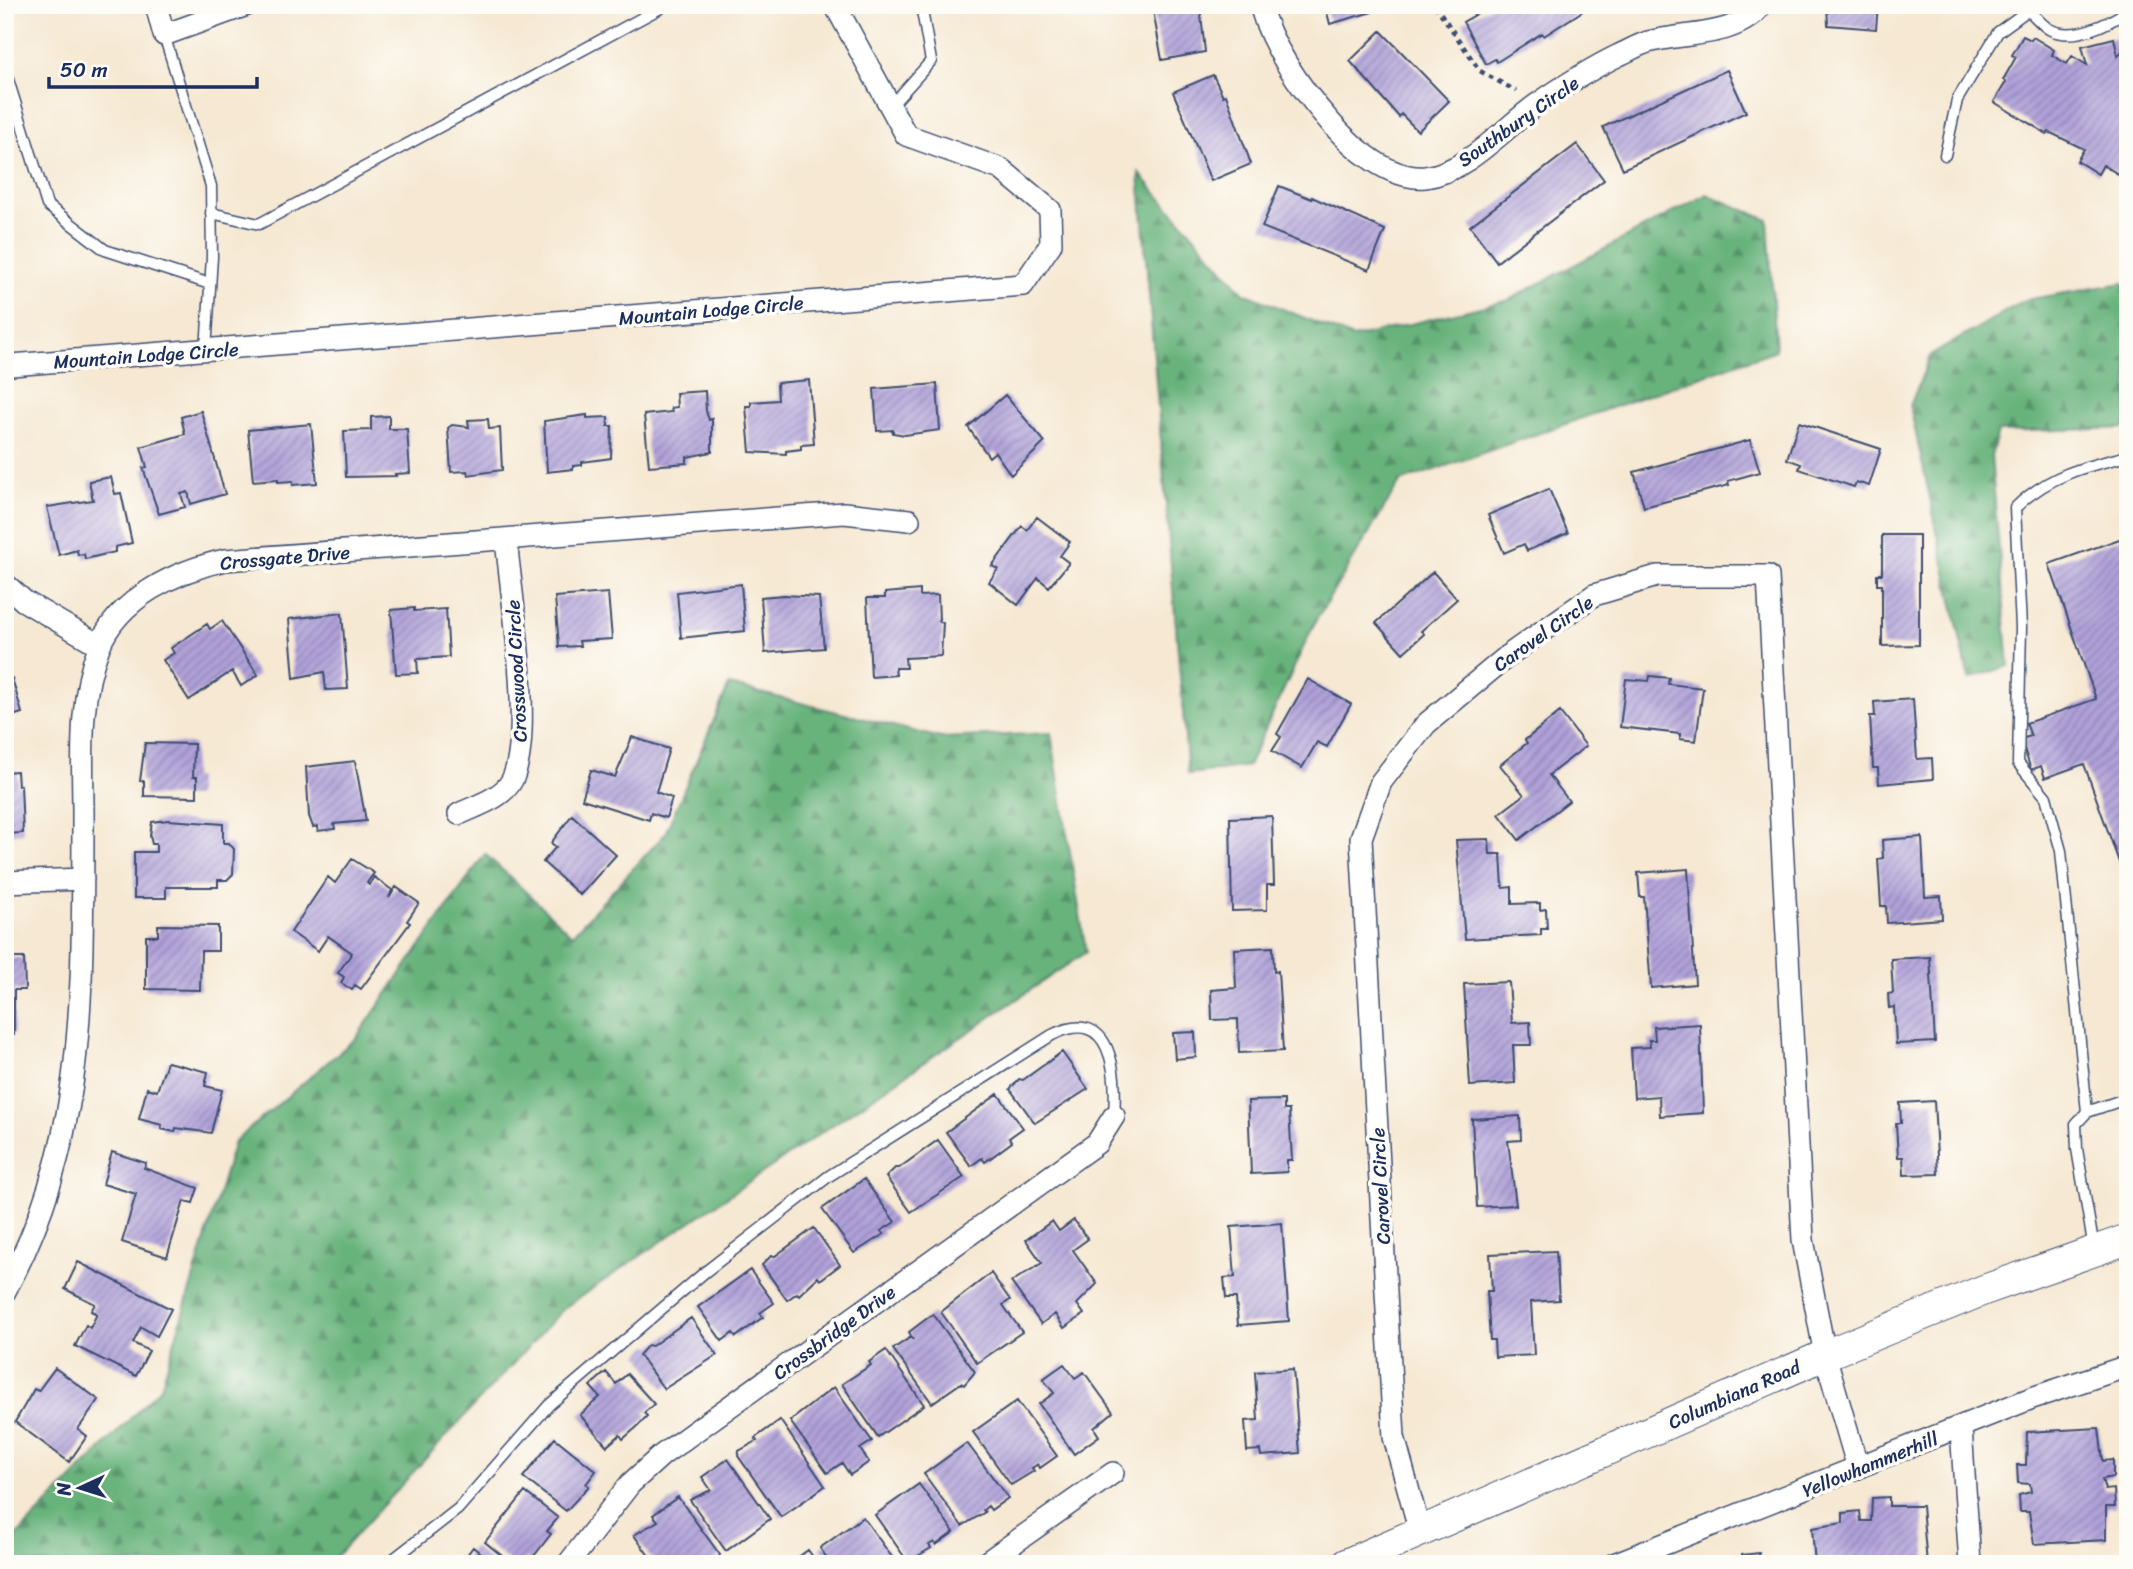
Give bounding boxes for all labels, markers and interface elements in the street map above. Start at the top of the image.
scale bar [49,46,257,90]
text: 50 m [60,51,108,89]
street label: Southbury Circle [1450,67,1586,176]
street label: Mountain Lodge Circle [617,286,805,335]
street label: Mountain Lodge Circle [52,333,240,378]
street label: Crossgate Drive [219,535,352,580]
street label: Carovel Circle [1486,586,1601,680]
street label: Crosswood Circle [496,599,537,743]
street label: Carovel Circle [1361,1127,1400,1245]
street label: Crossbridge Drive [766,1276,903,1389]
street label: Columbiana Road [1663,1350,1807,1438]
street label: Yellowhammerhill [1797,1422,1944,1507]
north arrow [46,1454,116,1524]
text: N [47,1481,81,1498]

